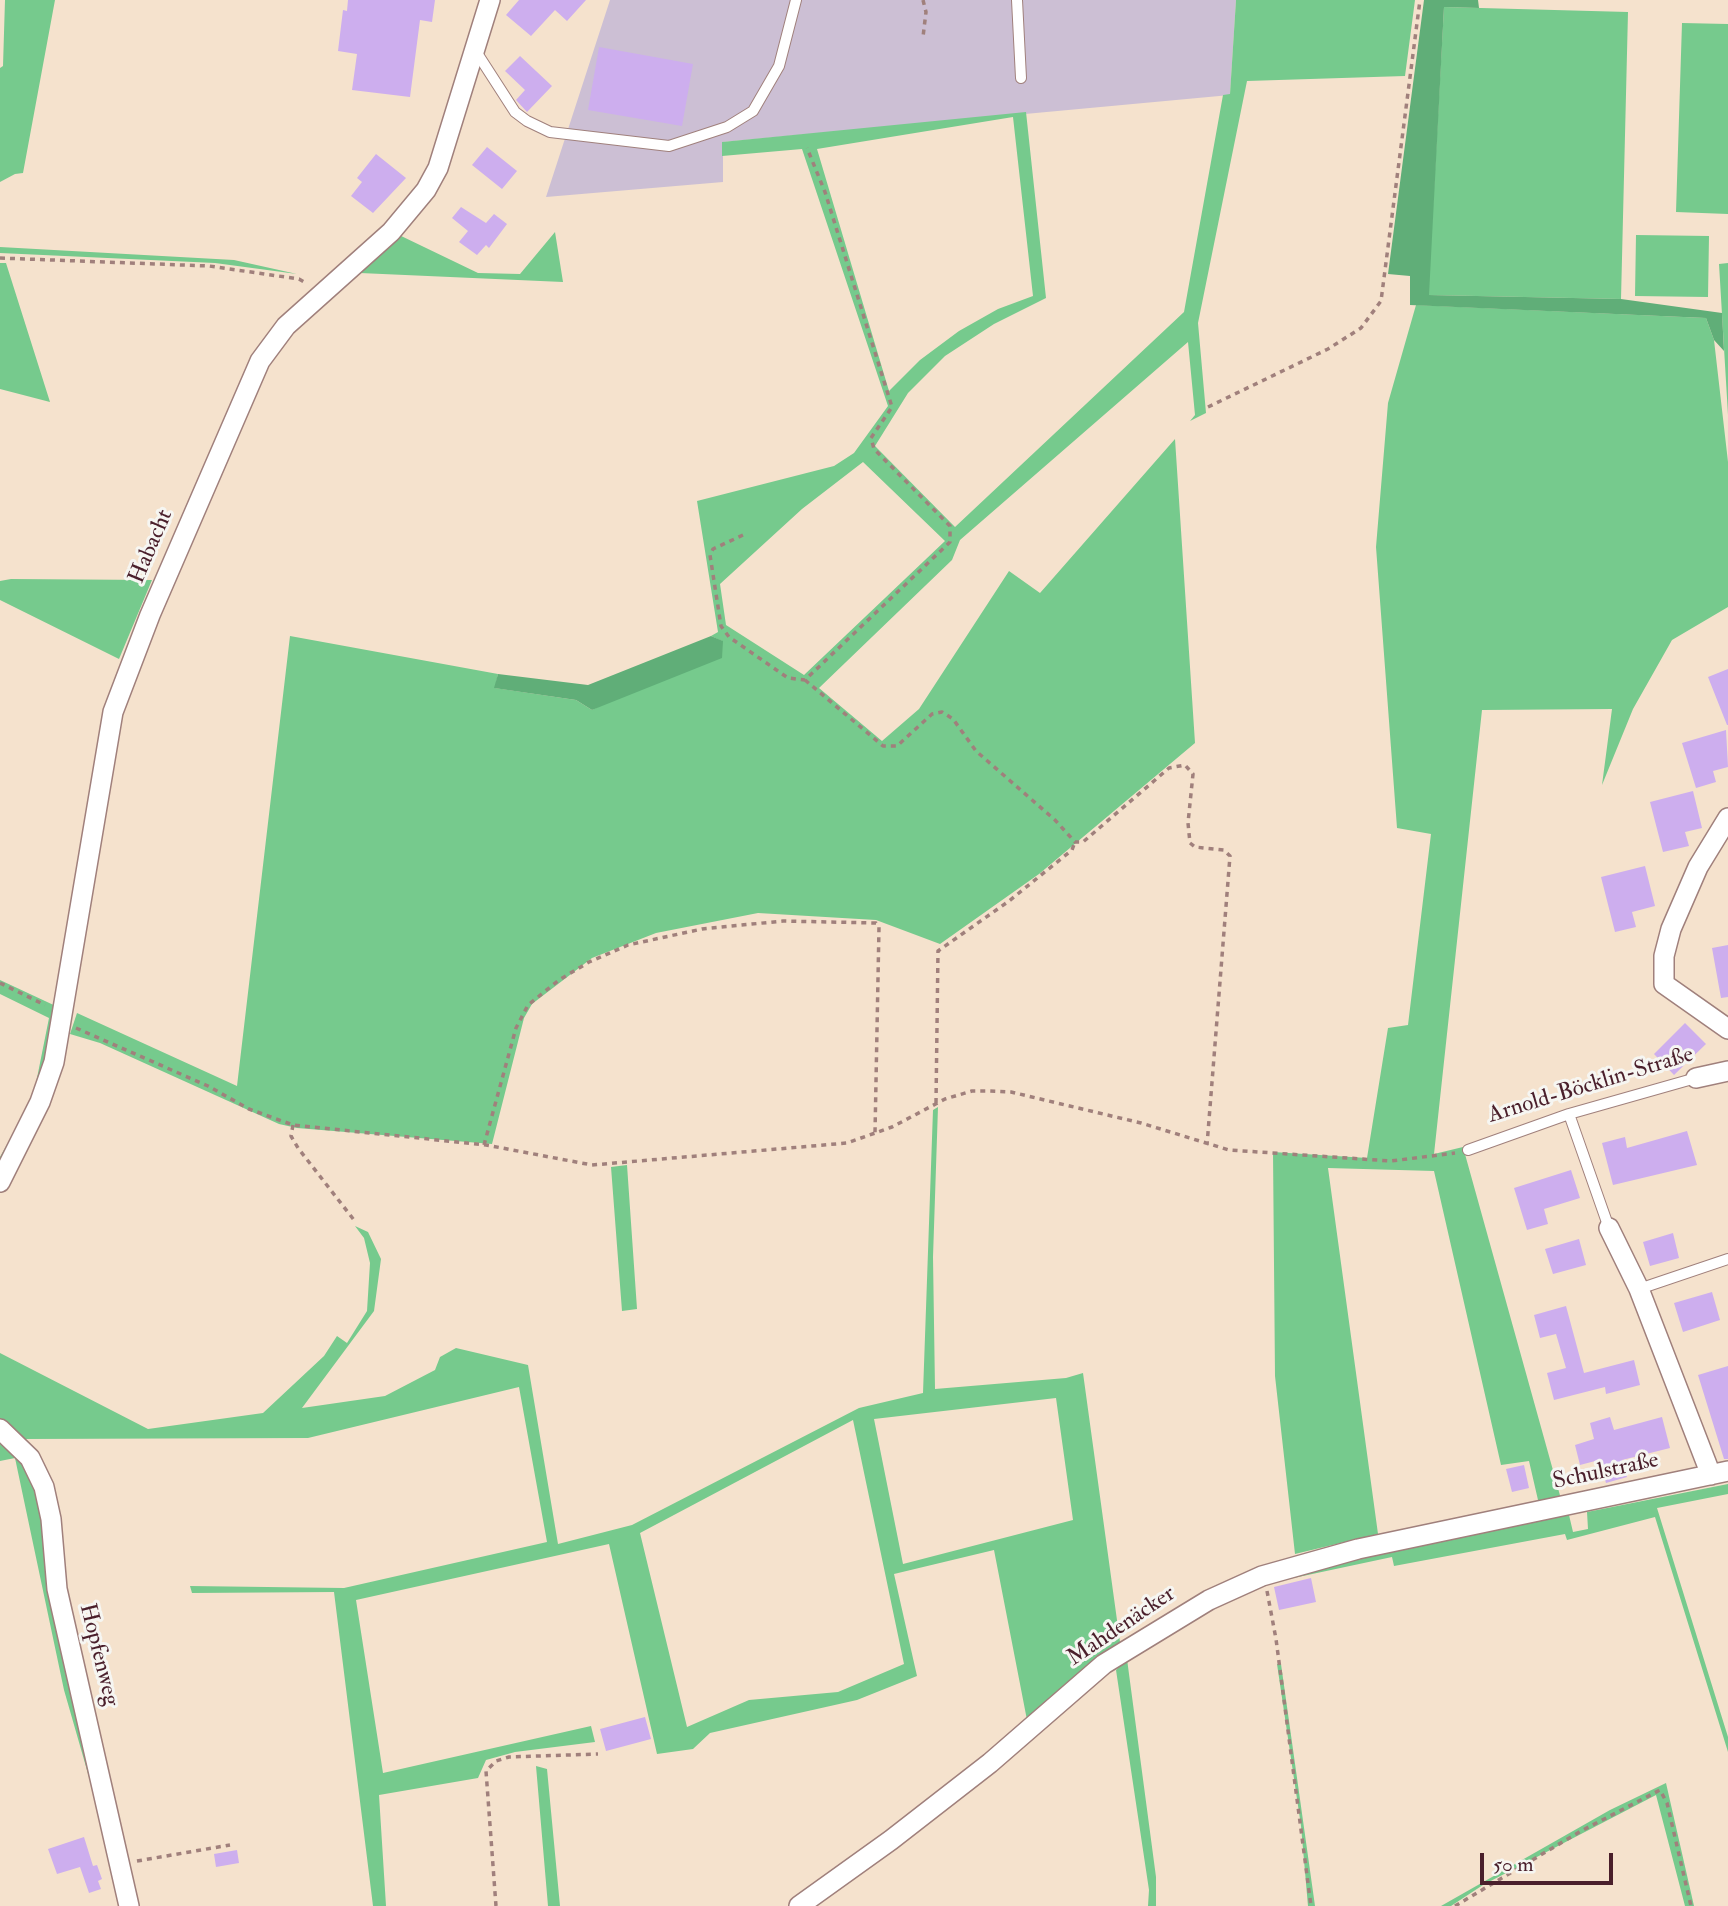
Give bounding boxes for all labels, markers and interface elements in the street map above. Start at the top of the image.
street label: Habacht [124,506,180,588]
street label: Arnold-Böcklin-Straße [1485,1042,1697,1130]
street label: Schulstraße [1551,1447,1661,1497]
street label: Mahdenäcker [1063,1581,1181,1673]
street label: Hopfenweg [72,1601,124,1709]
scale bar [1483,1840,1616,1884]
text: 50 m [1493,1851,1534,1878]

